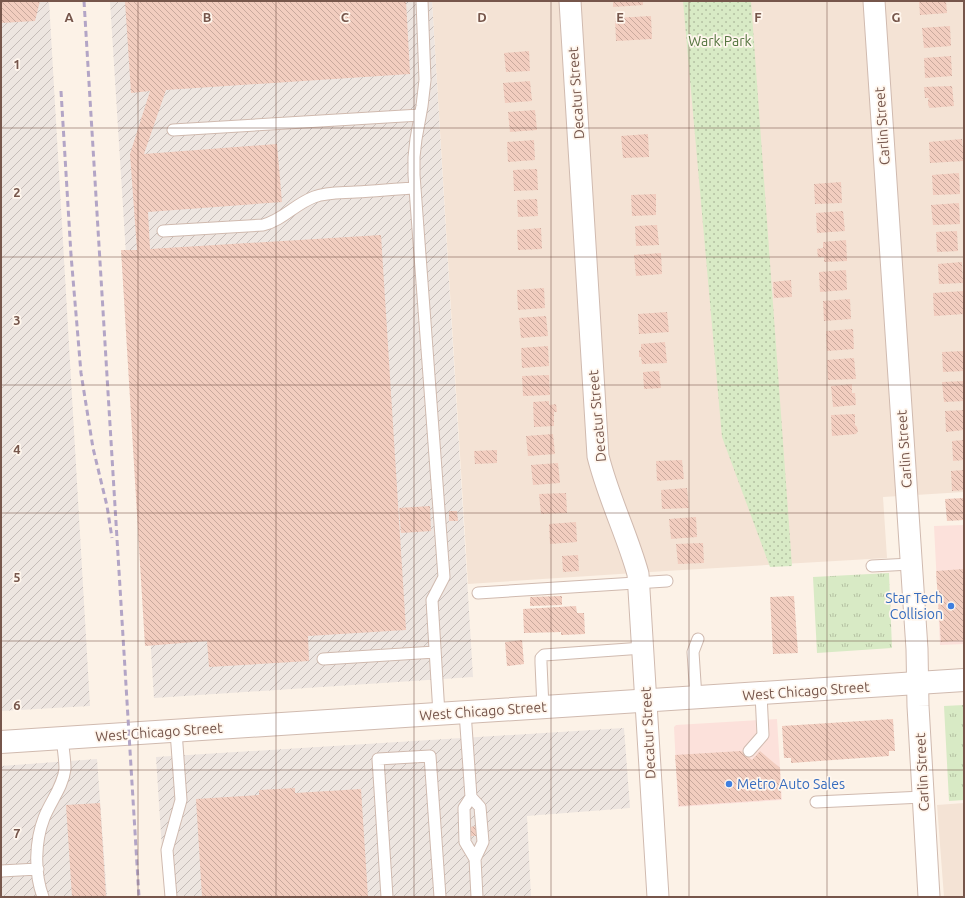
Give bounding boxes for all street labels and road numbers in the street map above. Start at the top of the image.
street label: Decatur Street [565,46,587,140]
street label: Carlin Street [871,86,893,166]
street label: Decatur Street [585,369,609,463]
street label: Carlin Street [893,409,915,489]
street label: West Chicago Street [742,679,871,703]
street label: Decatur Street [638,686,658,780]
street label: West Chicago Street [419,699,548,723]
street label: West Chicago Street [95,720,224,744]
street label: Carlin Street [912,732,932,812]

